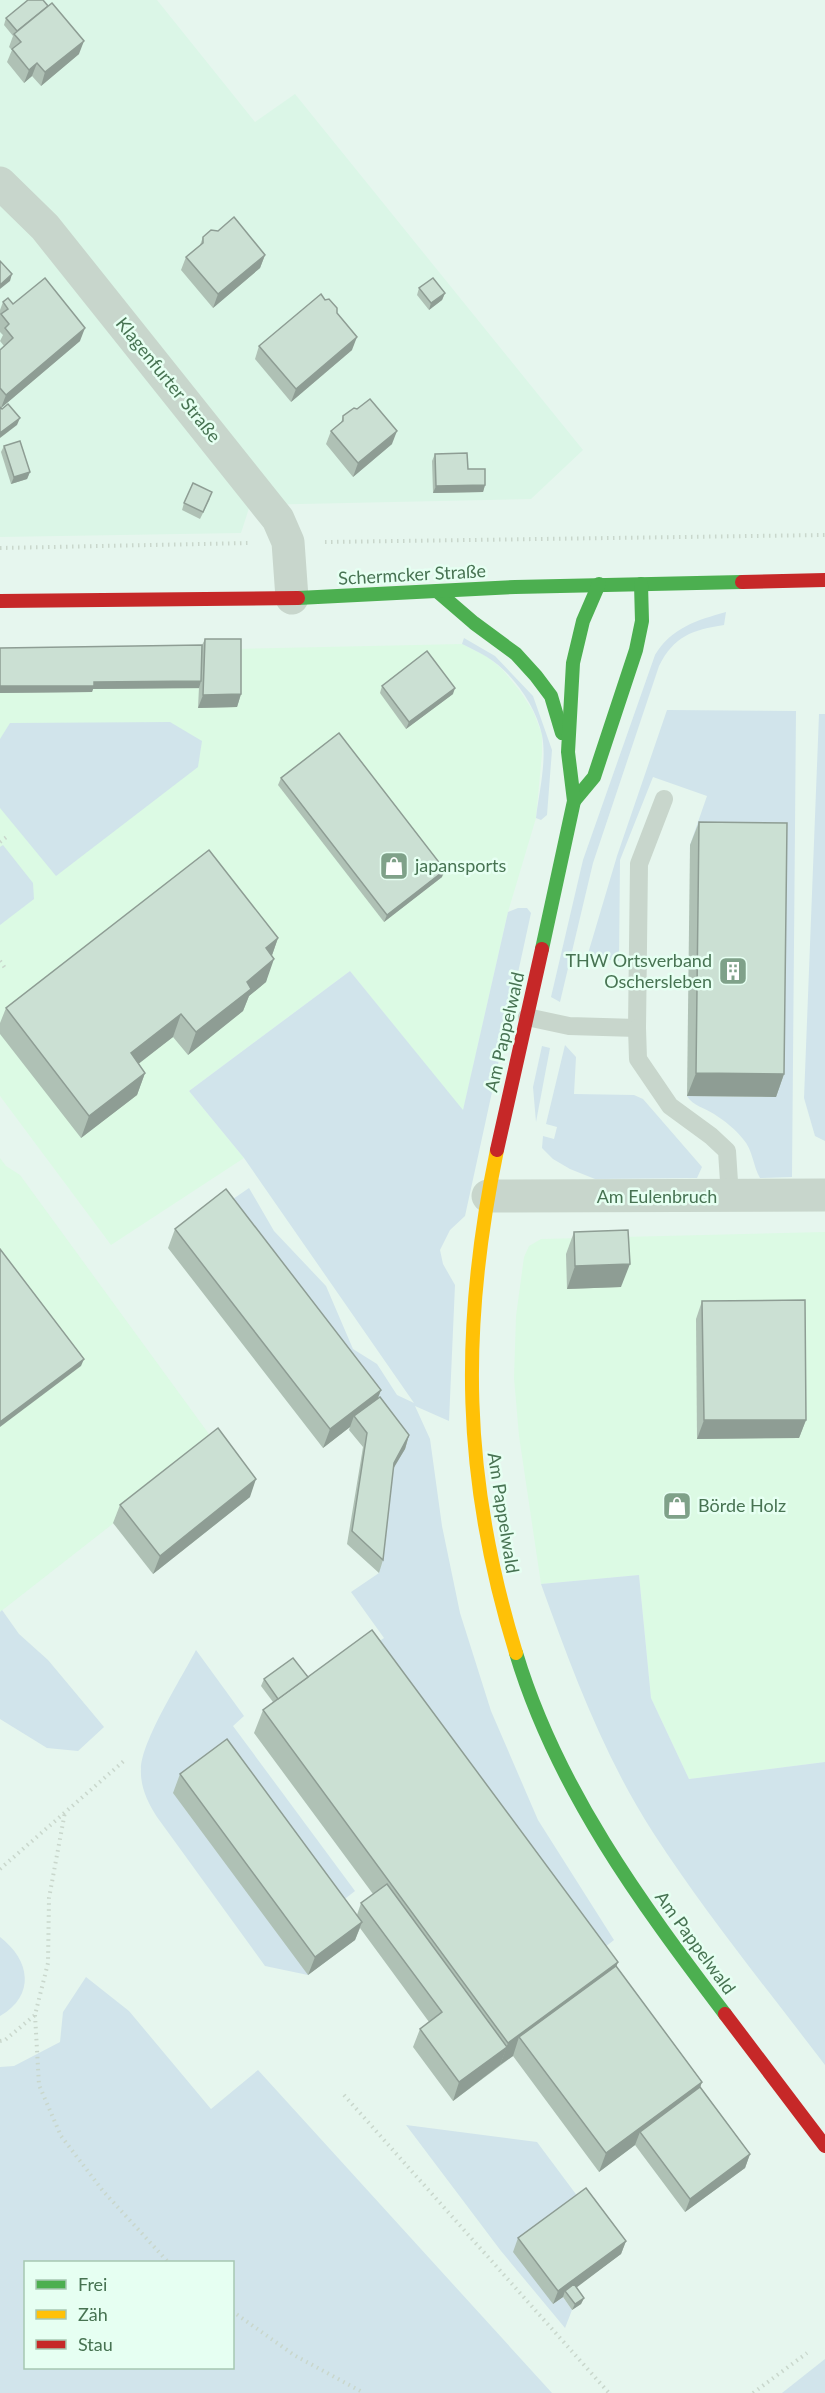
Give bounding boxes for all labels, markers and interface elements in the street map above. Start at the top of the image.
street label: Klagenfurter Straße [112,312,226,446]
street label: Schermcker Straße [338,559,486,589]
shop icon: japansports [378,850,410,882]
place label: japansports [414,854,506,876]
place label: THW Ortsverband Oschersleben [565,949,712,992]
building icon: THW Ortsverband Oschersleben [717,955,749,987]
street label: Am Pappelwald [480,970,528,1094]
street label: Am Eulenbruch [597,1185,717,1207]
street label: Am Pappelwald [484,1451,524,1575]
shop icon: Börde Holz [661,1490,693,1522]
place label: Börde Holz [698,1494,786,1516]
street label: Am Pappelwald [651,1886,741,1998]
legend [24,2261,234,2369]
text: Frei [78,2273,107,2295]
text: Zäh [78,2303,108,2325]
text: Stau [78,2333,113,2355]

